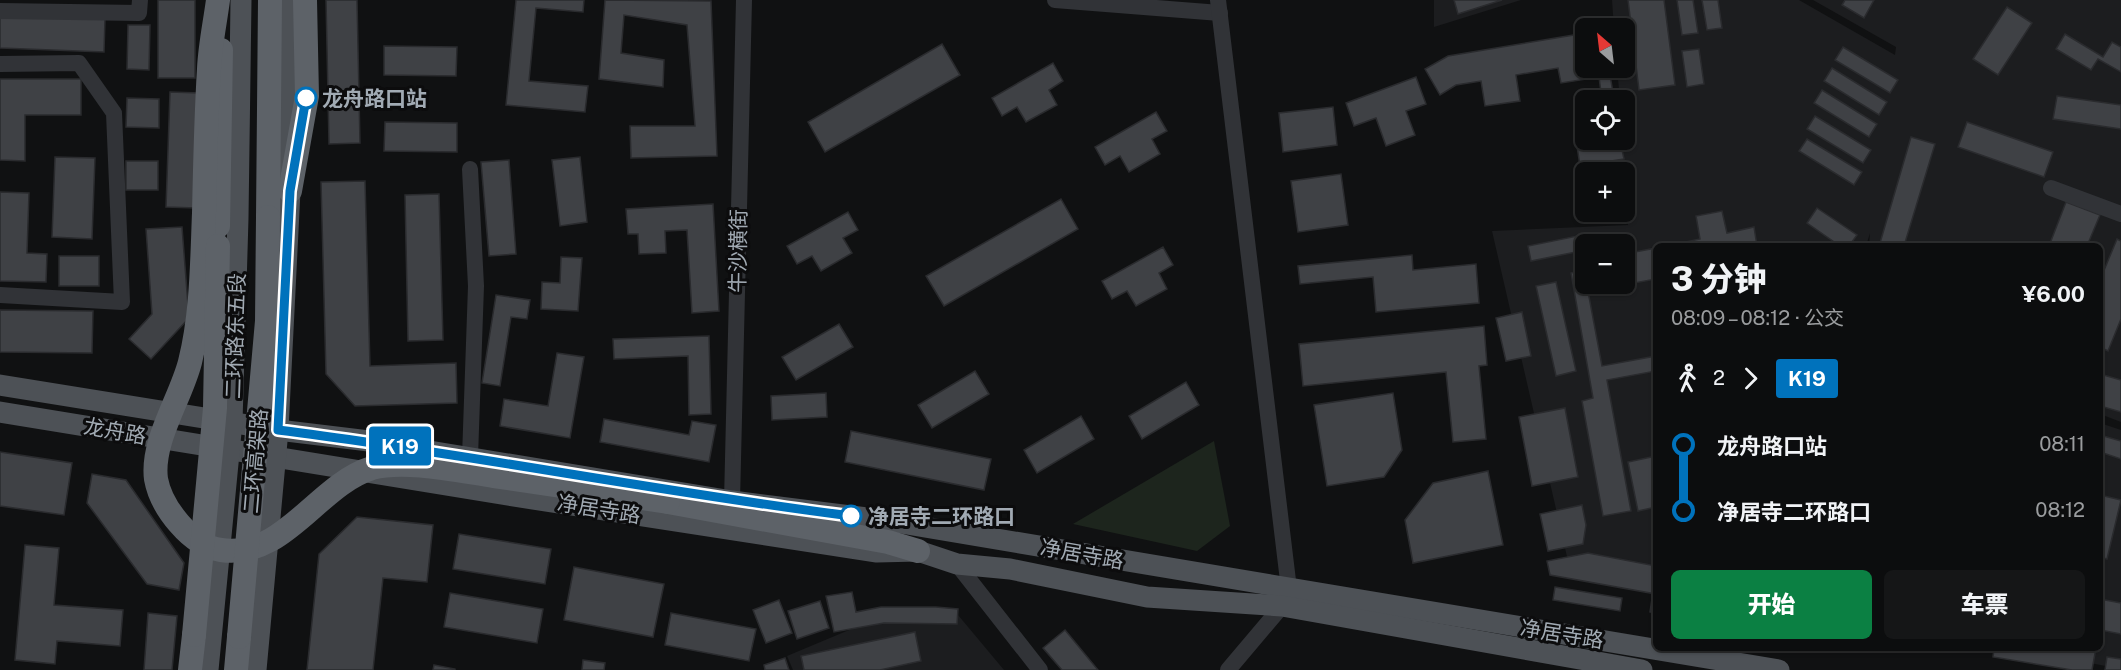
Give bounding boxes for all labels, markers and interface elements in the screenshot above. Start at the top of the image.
north arrow [1575,18,1635,78]
map controls [1575,18,1635,294]
place label: 龙舟路口站 [322,86,427,111]
marker: 龙舟路口站 [295,87,317,109]
button: locate [1575,90,1635,150]
button: + [1575,162,1635,222]
street label: 牛沙横街 [725,209,751,293]
button: − [1575,234,1635,294]
text: 3 分钟 [1671,260,1767,298]
street label: 二环路东五段 [220,273,250,399]
text: ¥6.00 [2022,281,2085,307]
text: 08:09 – 08:12 · 公交 [1671,306,1844,330]
icon: walk [1671,362,1704,395]
icon: forward [1734,362,1767,395]
text: 2 [1713,366,1725,390]
text: K19 [1788,366,1826,391]
street label: 二环高架路 [238,408,272,514]
street label: 龙舟路 [82,413,148,449]
line badge: K19 [366,426,434,466]
text: 08:11 [2039,432,2085,456]
text: 龙舟路口站 [1717,433,1827,459]
text: K19 [381,434,419,459]
street label: 净居寺路 [556,490,642,528]
text: 08:12 [2035,498,2085,522]
text: 净居寺二环路口 [1717,499,1871,525]
place label: 净居寺二环路口 [868,504,1015,529]
marker: 净居寺二环路口 [840,505,862,527]
street label: 净居寺路 [1038,534,1126,574]
button: 开始 [1671,570,1872,639]
button: 车票 [1884,570,2085,639]
street label: 净居寺路 [1519,615,1605,653]

